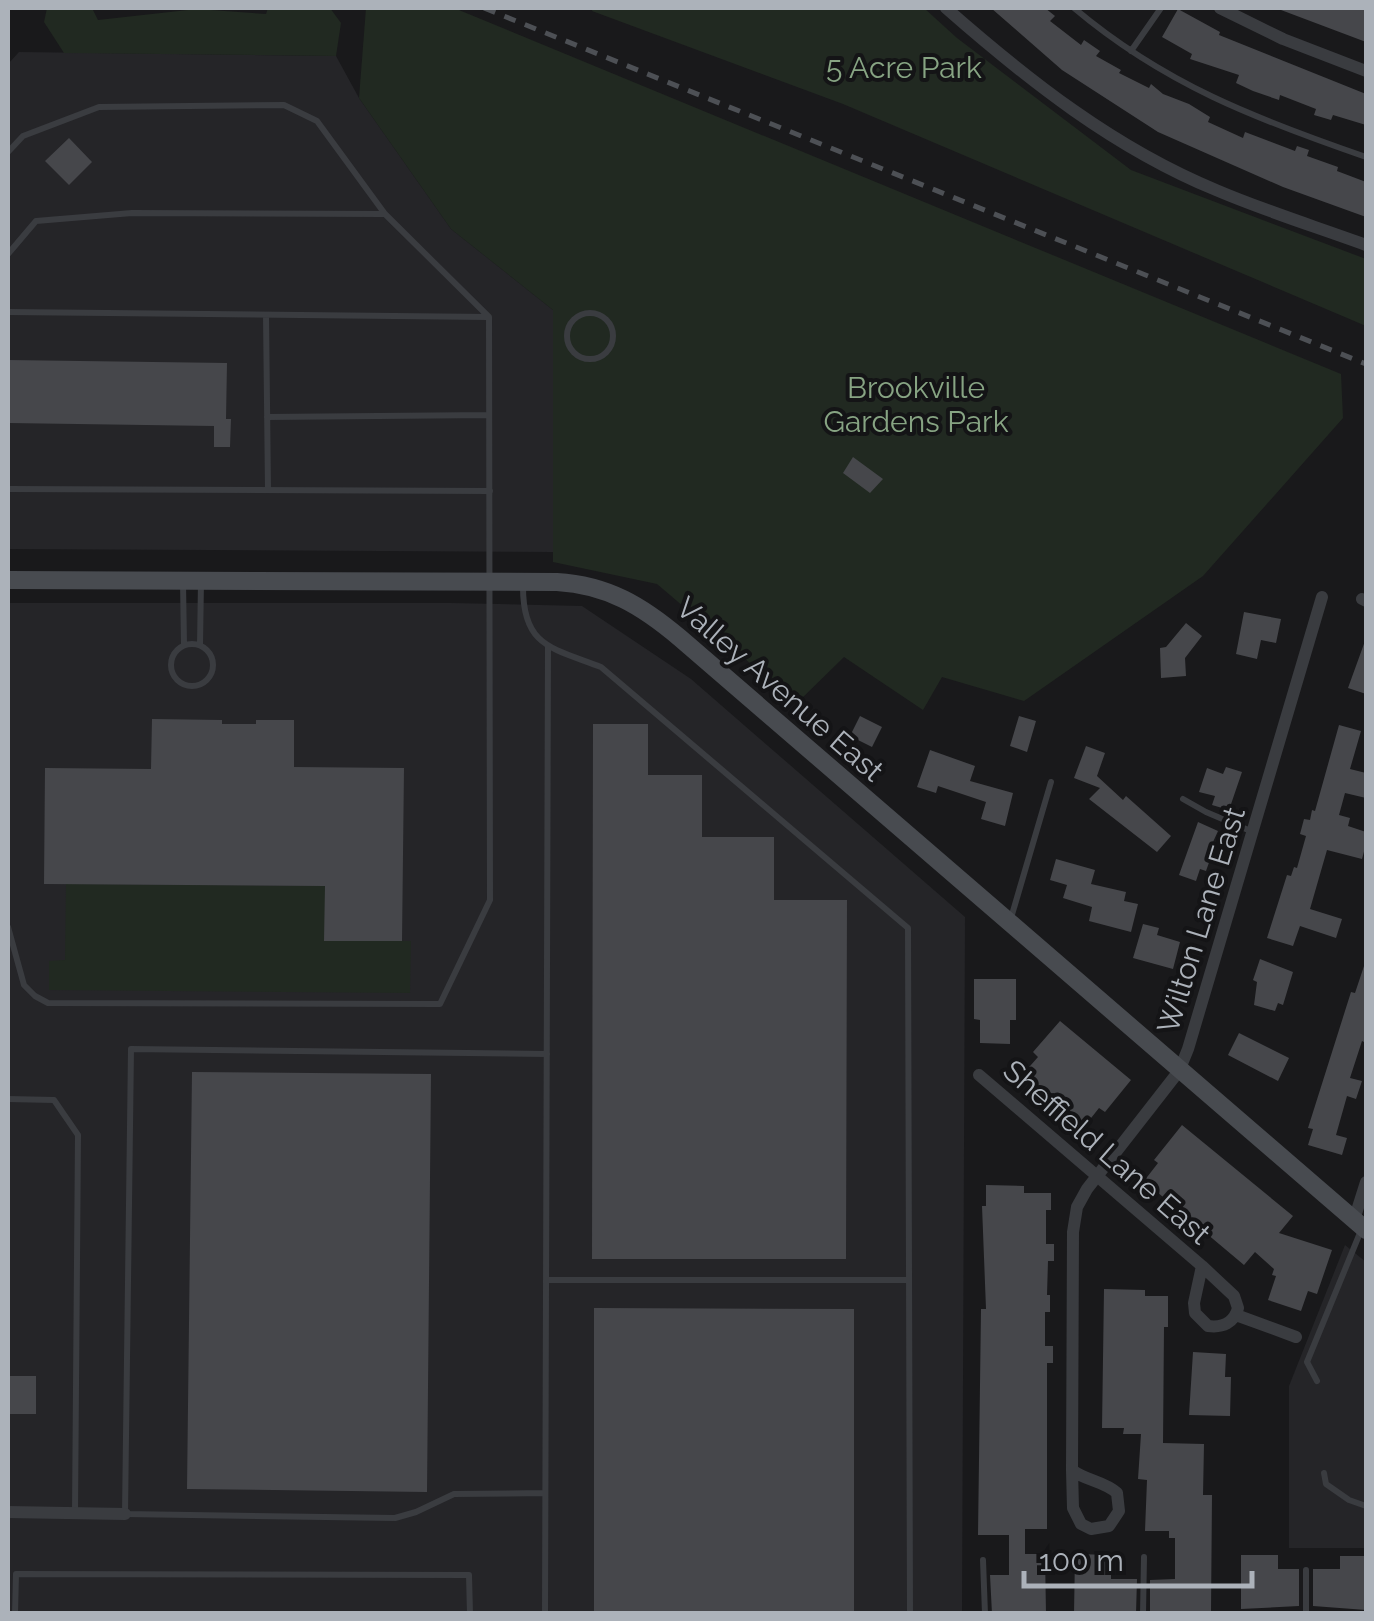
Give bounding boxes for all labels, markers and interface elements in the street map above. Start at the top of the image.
park label: 5 Acre Park [826,50,982,85]
park label: Brookville Gardens Park [823,370,1009,439]
street label: Valley Avenue East [669,590,891,788]
street label: Wilton Lane East [1150,803,1252,1037]
street label: Sheffield Lane East [996,1053,1218,1251]
scale bar [1024,1526,1252,1588]
text: 100 m [1039,1543,1124,1578]

